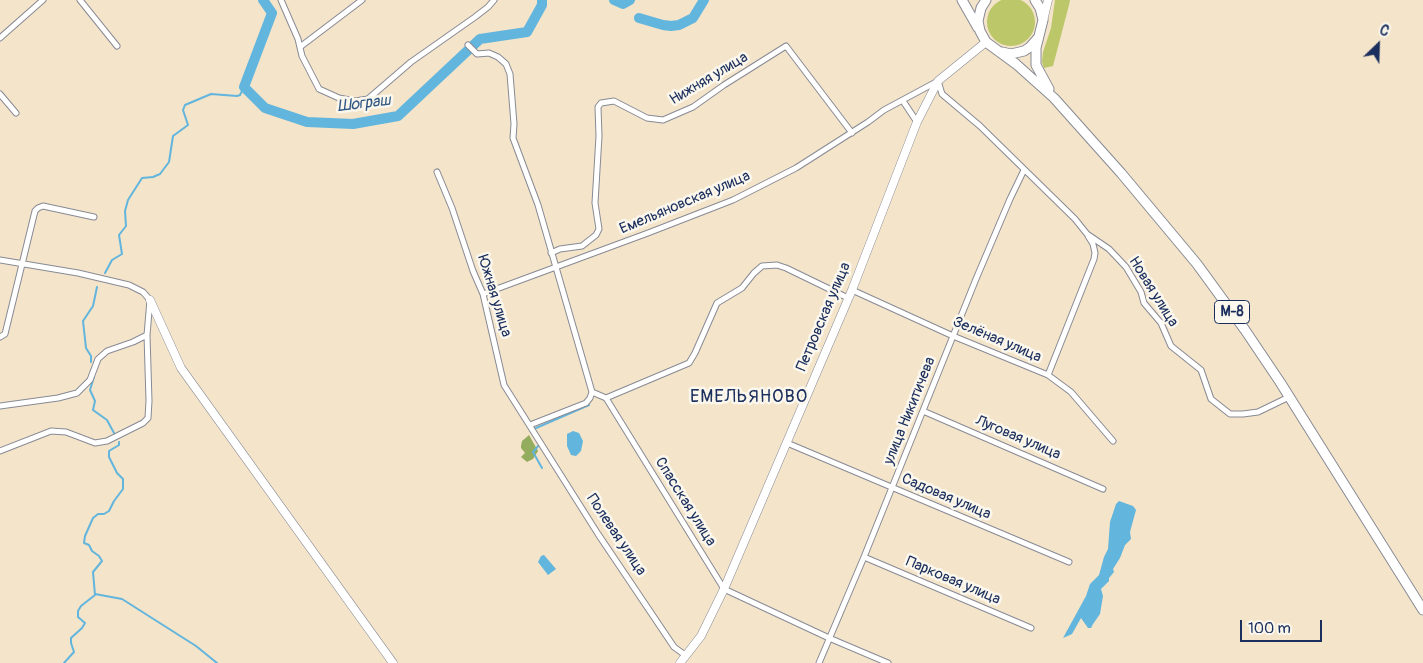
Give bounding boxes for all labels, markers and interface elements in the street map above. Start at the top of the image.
north arrow [1353,20,1403,70]
text: С [1377,21,1392,40]
street label: Нижняя улица [667,49,751,109]
water label: Шограш [336,91,392,117]
street label: Емельяновская улица [617,167,753,239]
street label: Южная улица [473,253,515,339]
street label: Новая улица [1124,253,1182,331]
street label: Петровская улица [793,260,855,374]
road number: М-8 [1214,300,1250,324]
street label: Зелёная улица [950,313,1044,367]
street label: улица Никитичева [880,354,940,468]
district label: ЕМЕЛЬЯНОВО [689,386,809,408]
street label: Луговая улица [973,412,1063,464]
street label: Спасская улица [650,454,720,550]
street label: Садовая улица [899,470,993,524]
street label: Полевая улица [582,491,650,579]
street label: Парковая улица [903,553,1003,609]
scale bar [1243,610,1326,642]
text: 100 m [1248,619,1291,638]

